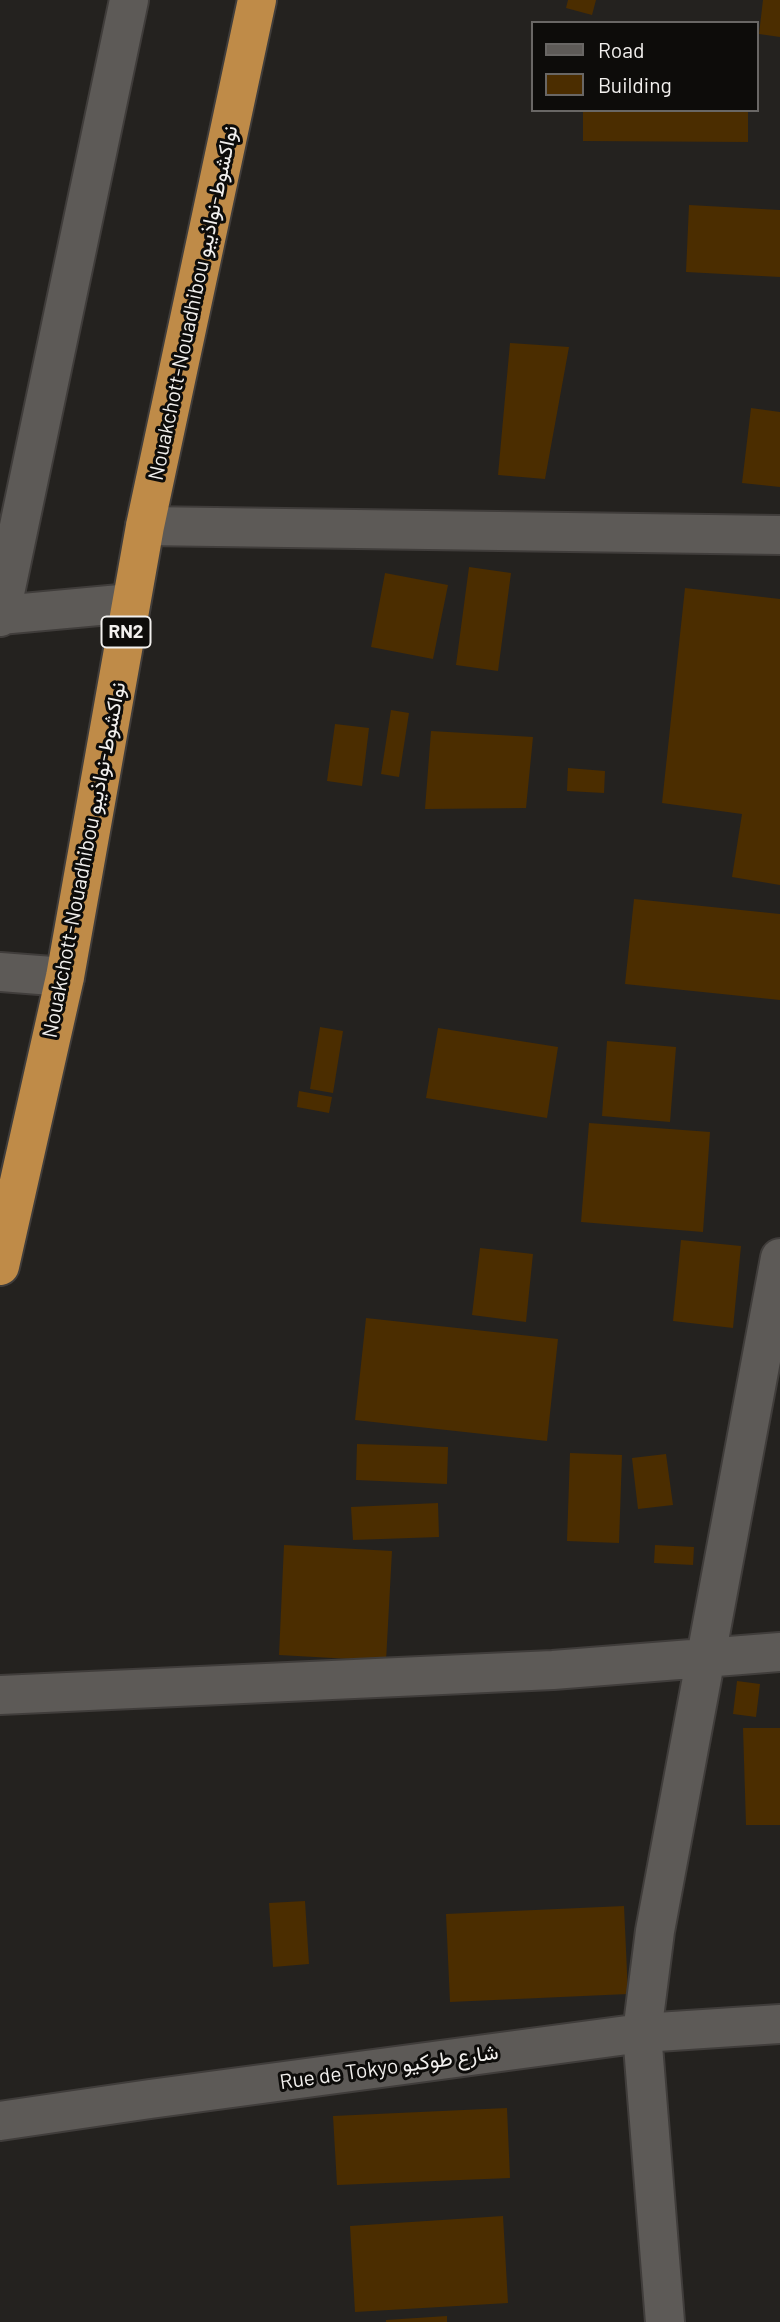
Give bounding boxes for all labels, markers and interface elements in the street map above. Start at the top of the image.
legend [532,21,759,112]
text: Road [598,37,644,62]
text: Building [598,72,672,97]
street label: Nouakchott-Nouadhibou نواكشوط-نواذيبو [143,123,243,483]
road number: RN2 [102,617,150,648]
street label: Nouakchott-Nouadhibou نواكشوط-نواذيبو [37,680,131,1040]
street label: Rue de Tokyo شارع طوكيو [278,2039,500,2095]

